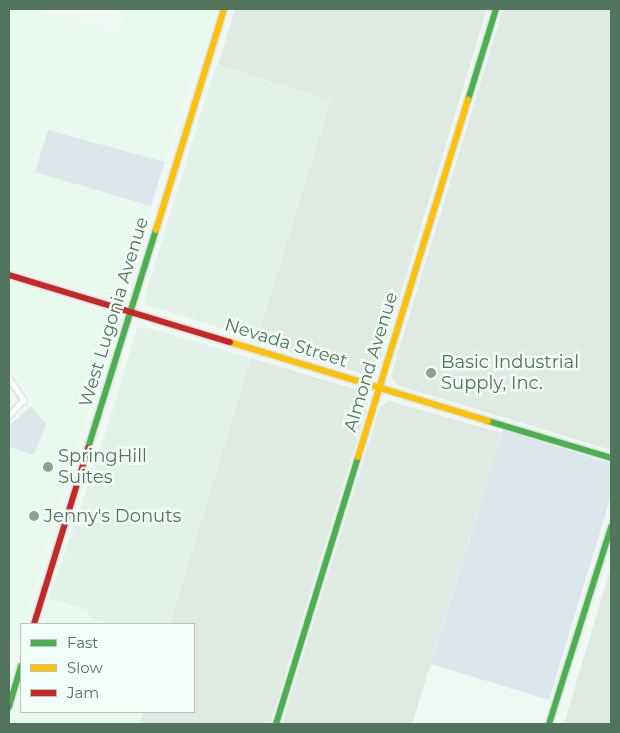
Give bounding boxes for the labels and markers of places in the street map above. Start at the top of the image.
place label: Basic Industrial Supply, Inc. [441,352,579,394]
marker: Basic Industrial Supply, Inc. [425,367,437,379]
place label: SpringHill Suites [58,446,147,488]
marker: SpringHill Suites [42,461,54,473]
place label: Jenny's Donuts [44,505,181,527]
marker: Jenny's Donuts [28,510,40,522]

